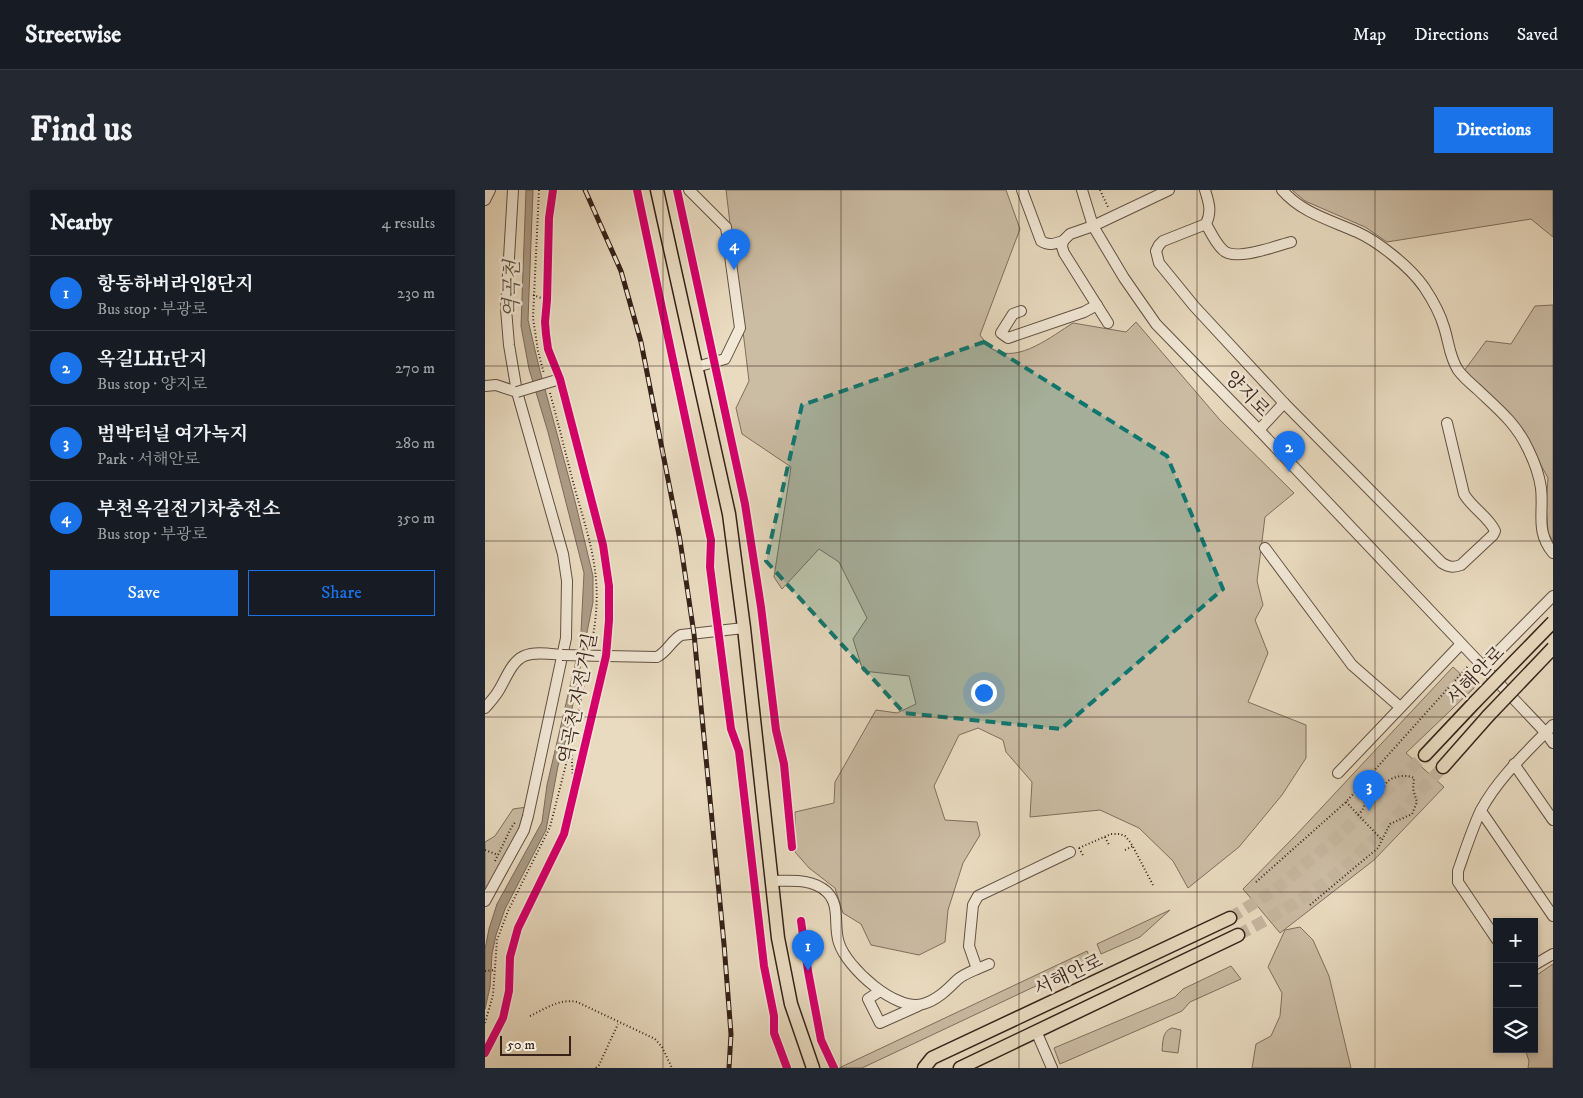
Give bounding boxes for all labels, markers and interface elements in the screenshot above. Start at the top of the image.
text: Streetwise [25,20,121,50]
text: Map [1353,24,1386,46]
text: Directions [1414,24,1489,46]
text: Saved [1517,24,1558,46]
button: Directions [1434,107,1553,153]
text: Find us [30,108,132,152]
text: Nearby [50,210,112,236]
text: 4 results [382,213,435,233]
pin: 4 [718,229,750,270]
water label: 역곡천 [499,258,526,318]
text: 항동하버라인8단지 [97,273,253,296]
text: 1 [63,283,69,303]
text: 230 m [397,283,435,303]
text: Bus stop · 부광로 [97,299,207,319]
text: 옥길LH1단지 [97,348,207,371]
text: 2 [62,358,70,378]
text: 270 m [395,358,435,378]
street label: 양지로 [1220,366,1274,422]
text: Bus stop · 양지로 [97,374,207,394]
text: 범박터널 여가녹지 [97,423,248,446]
pin: 2 [1273,431,1305,472]
text: 3 [63,433,69,453]
text: 280 m [395,433,435,453]
text: Park · 서해안로 [97,449,199,469]
text: 부천옥길전기차충전소 [97,498,281,521]
text: 4 [61,508,71,528]
text: 350 m [397,508,435,528]
text: Bus stop · 부광로 [97,524,207,544]
button: Save [50,570,238,616]
button: Share [248,570,435,616]
street label: 역곡천 자전거길 [555,631,602,766]
street label: 서해안로 [1442,642,1510,710]
your location [971,680,997,706]
pin: 3 [1353,770,1385,811]
map controls [1493,918,1538,1053]
button: + [1493,918,1538,963]
pin: 1 [792,930,824,971]
street label: 서해안로 [1031,949,1107,1001]
button: − [1493,963,1538,1008]
button: layers [1493,1008,1538,1053]
scale bar [500,1033,571,1056]
text: 50 m [507,1036,535,1054]

